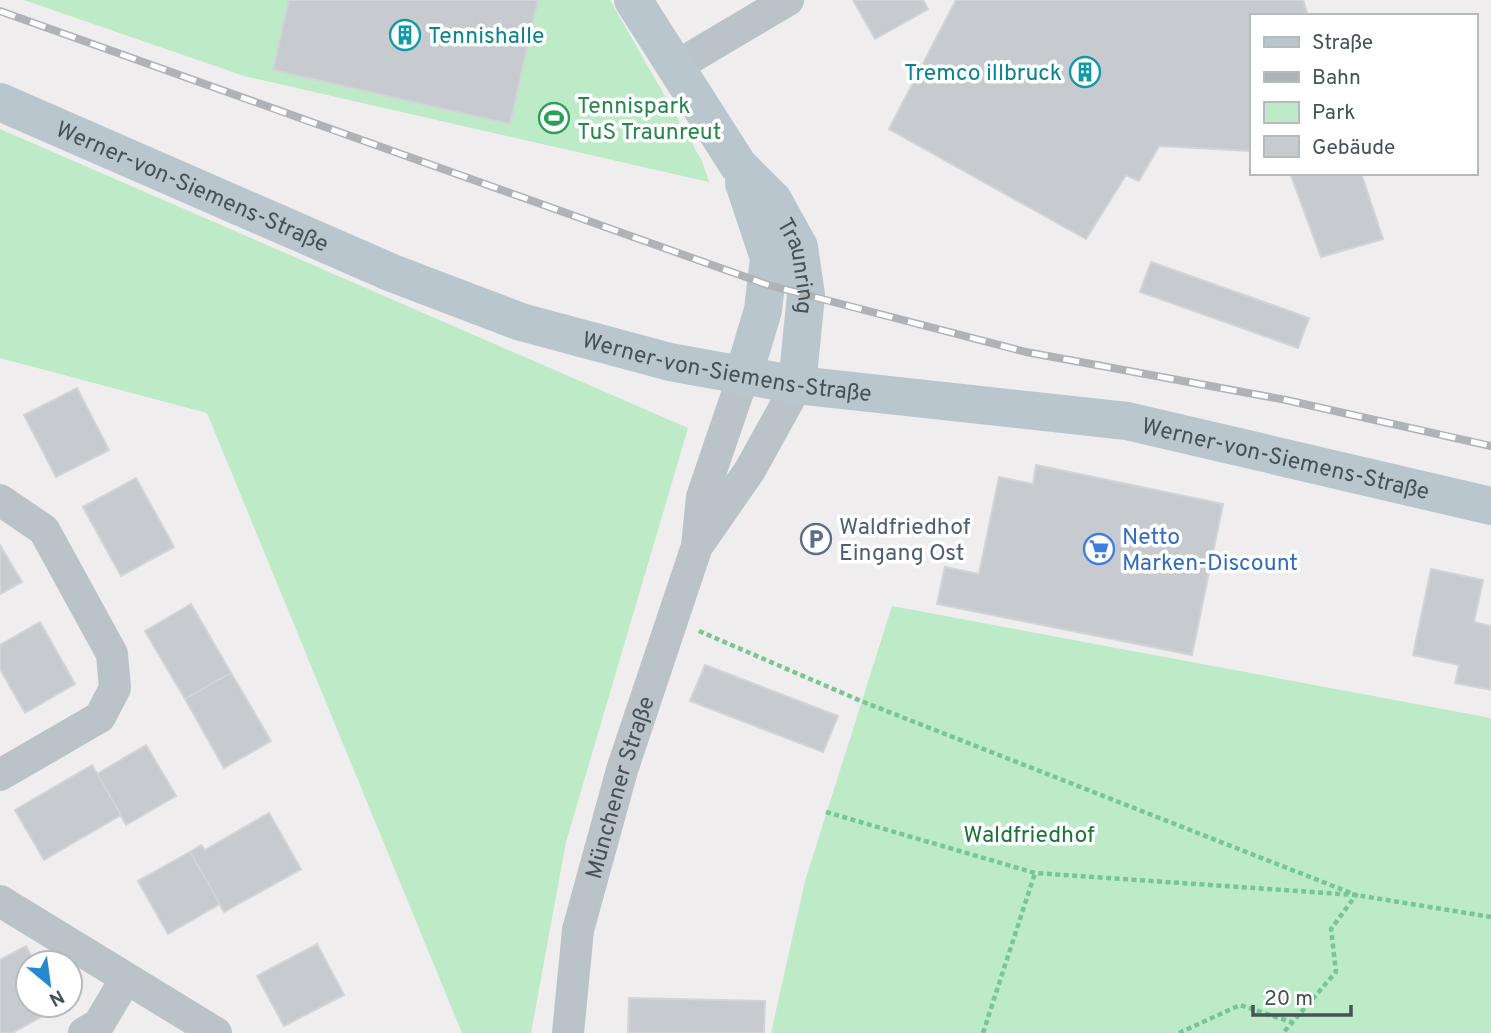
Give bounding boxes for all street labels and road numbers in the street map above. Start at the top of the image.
street label: Werner-von-Siemens-Straße [51,116,332,260]
street label: Traunring [769,214,819,315]
street label: Werner-von-Siemens-Straße [578,327,873,410]
street label: Werner-von-Siemens-Straße [1139,413,1432,508]
street label: Münchener Straße [581,693,663,883]

